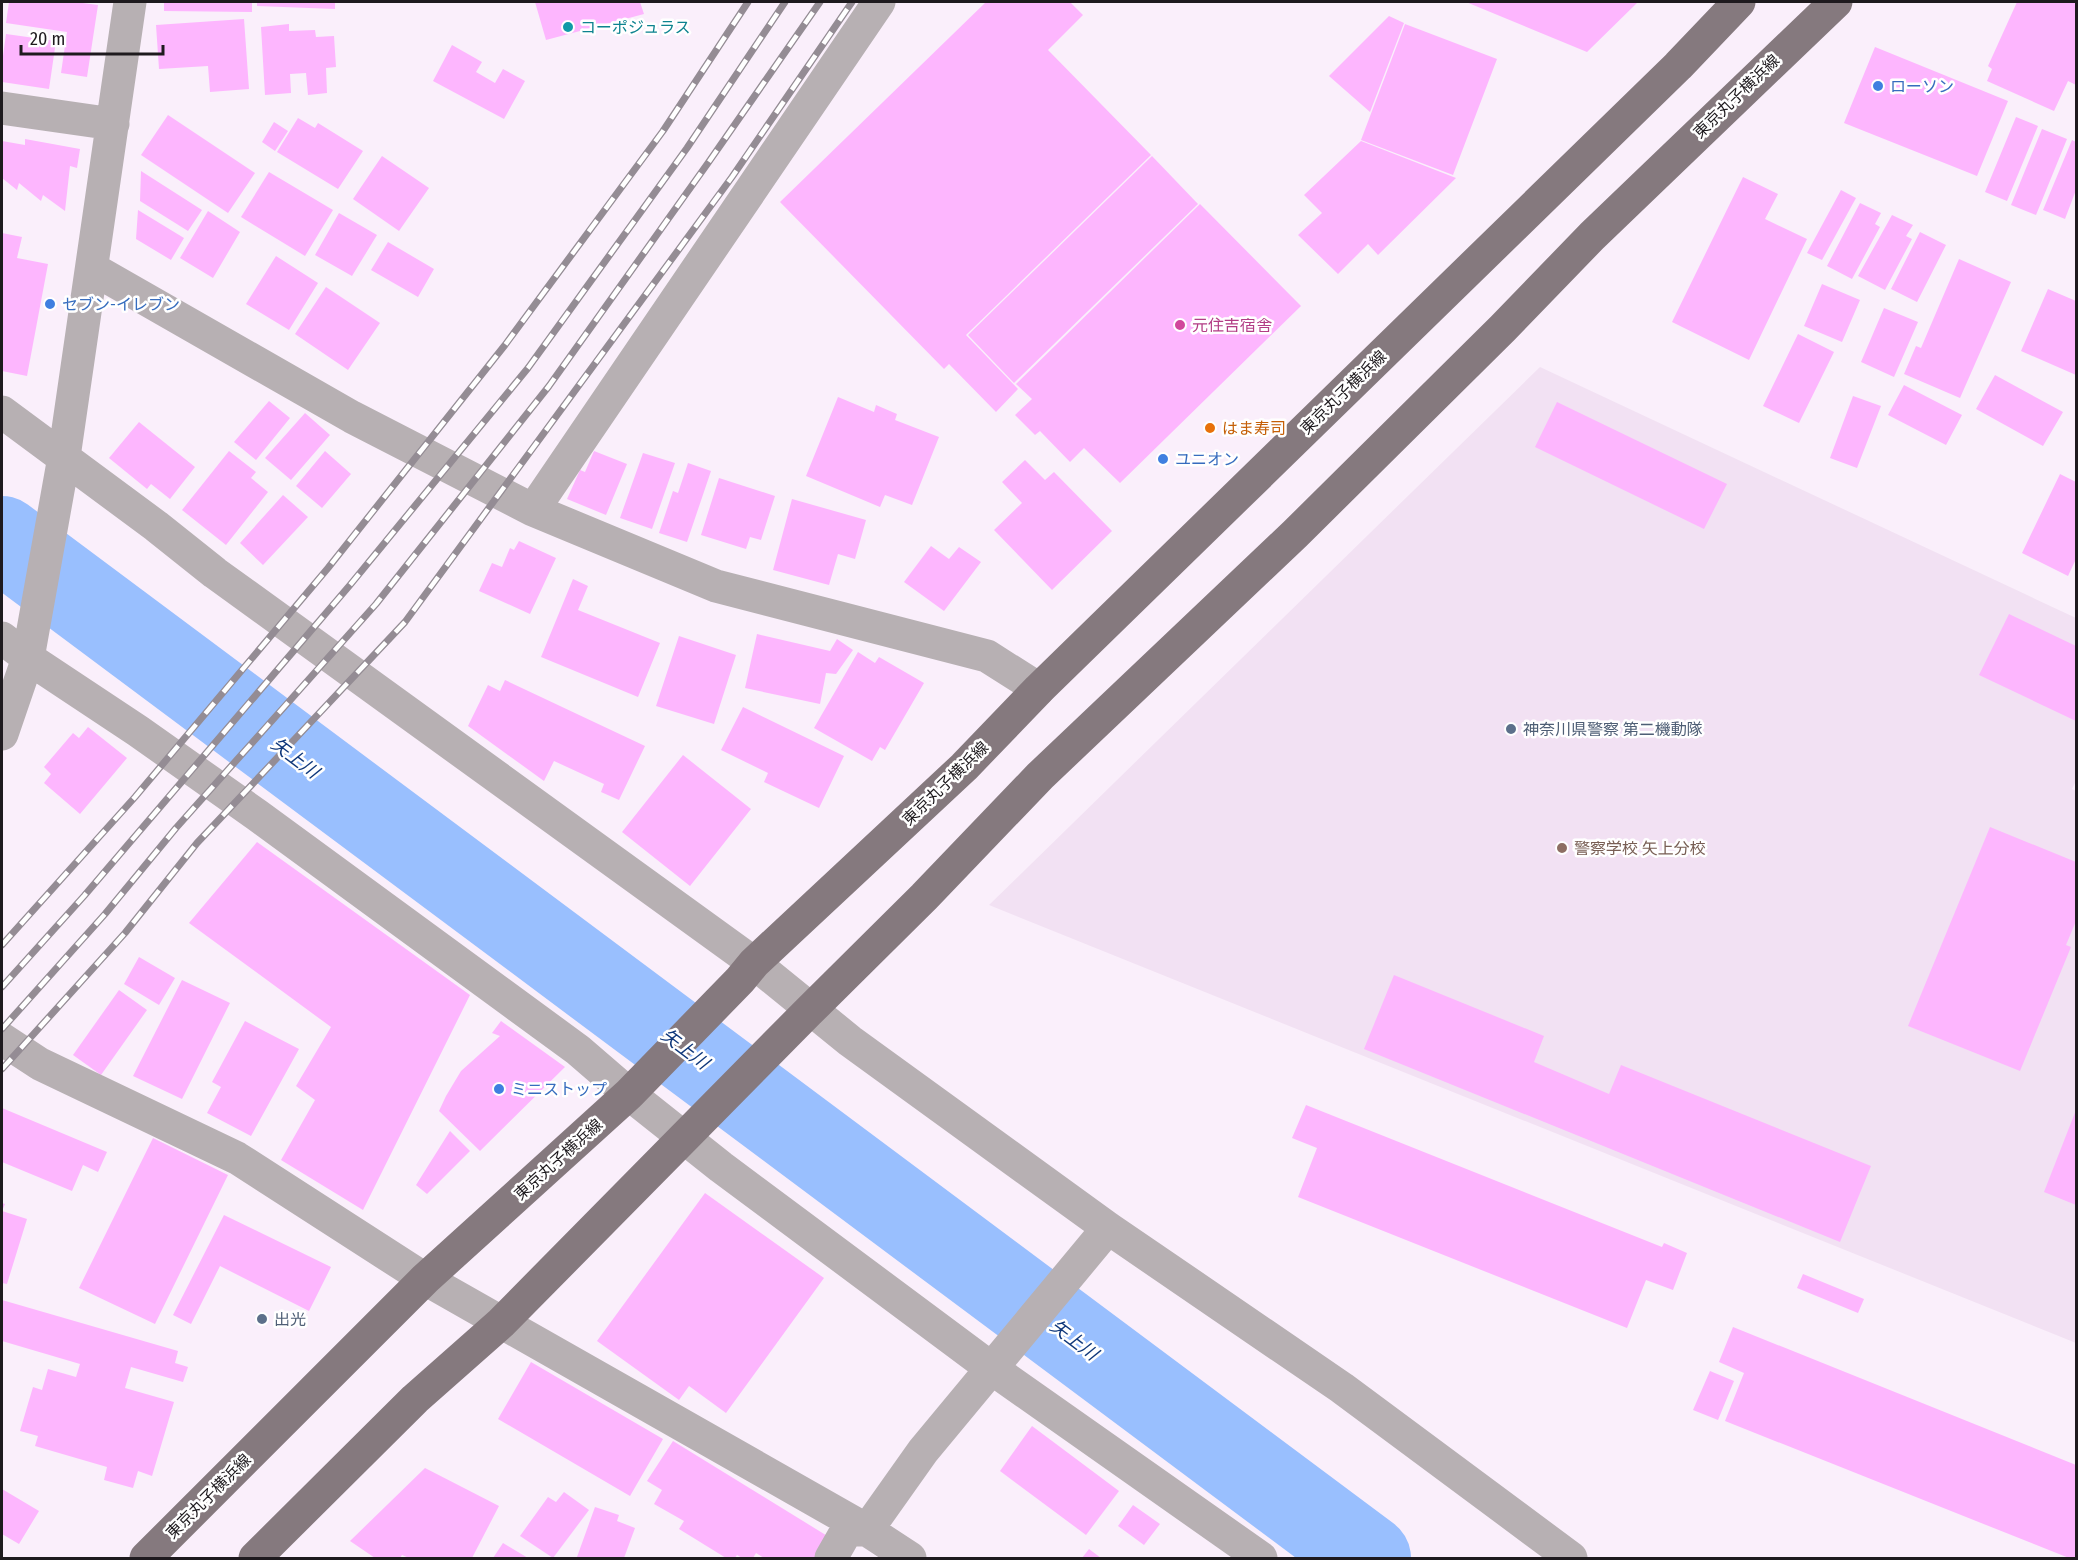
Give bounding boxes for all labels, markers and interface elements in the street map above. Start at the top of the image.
scale bar [21,18,164,56]
place label: コーポジュラス [580,18,691,37]
marker: コーポジュラス [561,20,575,34]
text: 20 m [30,28,65,50]
street label: 東京丸子横浜線 [1689,51,1783,142]
place label: ローソン [1890,77,1954,96]
marker: ローソン [1871,79,1885,93]
place label: セブン-イレブン [62,295,180,314]
marker: セブン-イレブン [43,297,57,311]
place label: 元住吉宿舎 [1192,316,1272,335]
marker: 元住吉宿舎 [1173,318,1187,332]
street label: 東京丸子横浜線 [1296,347,1390,438]
place label: はま寿司 [1222,419,1286,438]
marker: はま寿司 [1203,421,1217,435]
place label: ユニオン [1175,450,1239,469]
marker: ユニオン [1156,452,1170,466]
place label: 神奈川県警察 第二機動隊 [1523,720,1703,739]
marker: 神奈川県警察 第二機動隊 [1504,722,1518,736]
water label: 矢上川 [267,733,325,784]
street label: 東京丸子横浜線 [898,738,992,829]
place label: 警察学校 矢上分校 [1574,839,1706,858]
marker: 警察学校 矢上分校 [1555,841,1569,855]
water label: 矢上川 [657,1024,715,1075]
place label: ミニストップ [511,1080,607,1099]
marker: ミニストップ [492,1082,506,1096]
street label: 東京丸子横浜線 [510,1115,606,1204]
place label: 出光 [274,1310,306,1329]
marker: 出光 [255,1312,269,1326]
water label: 矢上川 [1046,1315,1104,1366]
street label: 東京丸子横浜線 [162,1450,255,1543]

